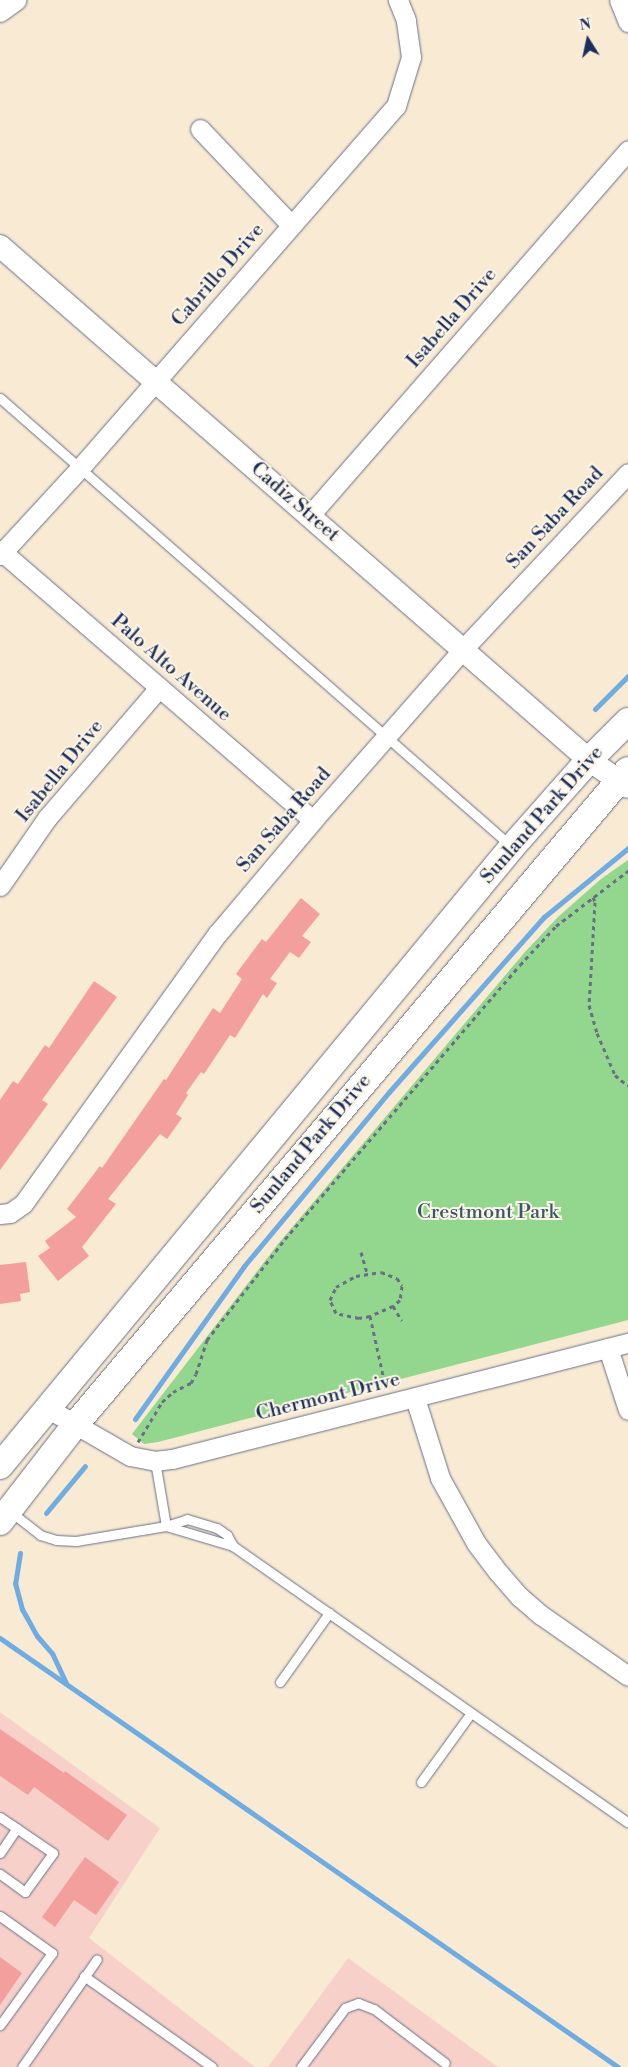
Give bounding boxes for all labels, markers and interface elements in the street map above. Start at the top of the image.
north arrow [563,15,613,65]
text: N [578,15,592,35]
street label: Cabrillo Drive [167,218,269,332]
street label: Isabella Drive [402,263,502,373]
street label: Cadiz Street [246,457,344,547]
street label: San Saba Road [501,462,609,574]
street label: Palo Alto Avenue [106,609,236,727]
street label: Isabella Drive [11,715,109,827]
street label: Sunland Park Drive [476,741,608,889]
street label: San Saba Road [232,763,336,877]
street label: Sunland Park Drive [246,1069,376,1219]
park label: Crestmont Park [417,1200,559,1224]
street label: Chermont Drive [253,1368,403,1426]

